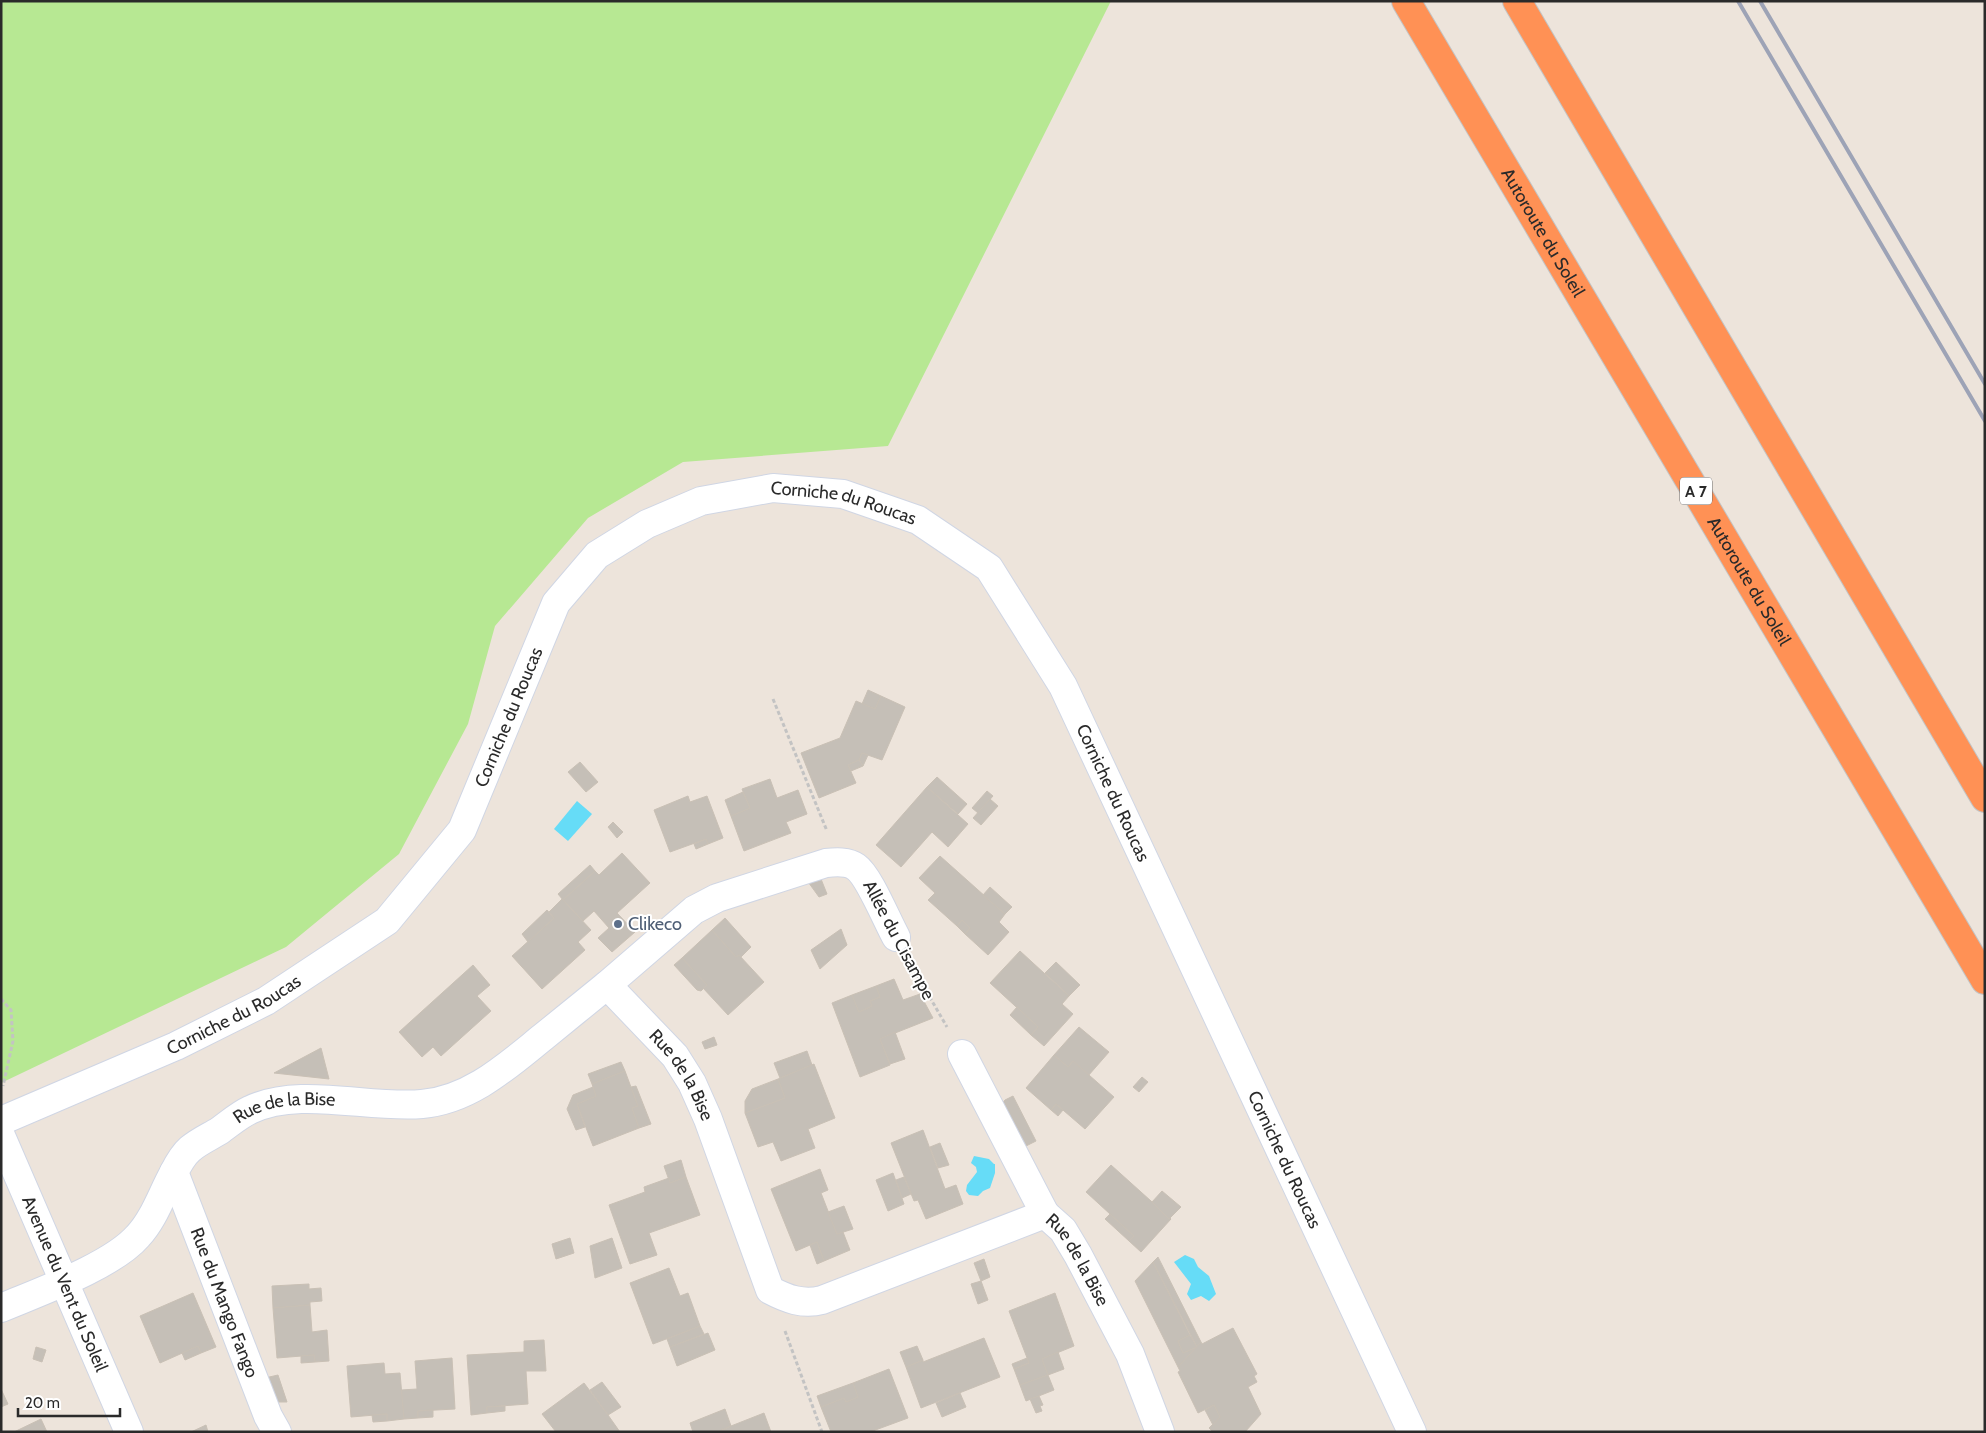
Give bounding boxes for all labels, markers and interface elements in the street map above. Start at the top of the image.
street label: Autoroute du Soleil [1496,164,1590,301]
street label: Corniche du Roucas [770,477,919,530]
road number: A 7 [1680,478,1712,504]
street label: Autoroute du Soleil [1703,513,1796,650]
street label: Corniche du Roucas [470,644,547,790]
street label: Corniche du Roucas [1071,721,1155,865]
street label: Allée du Cisampe [858,877,940,1003]
place label: Clikeco [628,913,682,935]
marker: Clikeco [612,918,624,930]
street label: Corniche du Roucas [163,970,305,1060]
street label: Rue de la Bise [644,1025,718,1124]
street label: Corniche du Roucas [1243,1087,1326,1232]
street label: Rue de la Bise [229,1088,336,1128]
street label: Avenue du Vent du Soleil [17,1193,113,1376]
street label: Rue de la Bise [1041,1209,1114,1310]
street label: Rue du Mango Fango [185,1225,263,1381]
scale bar [18,1386,120,1418]
text: 20 m [25,1394,60,1412]

